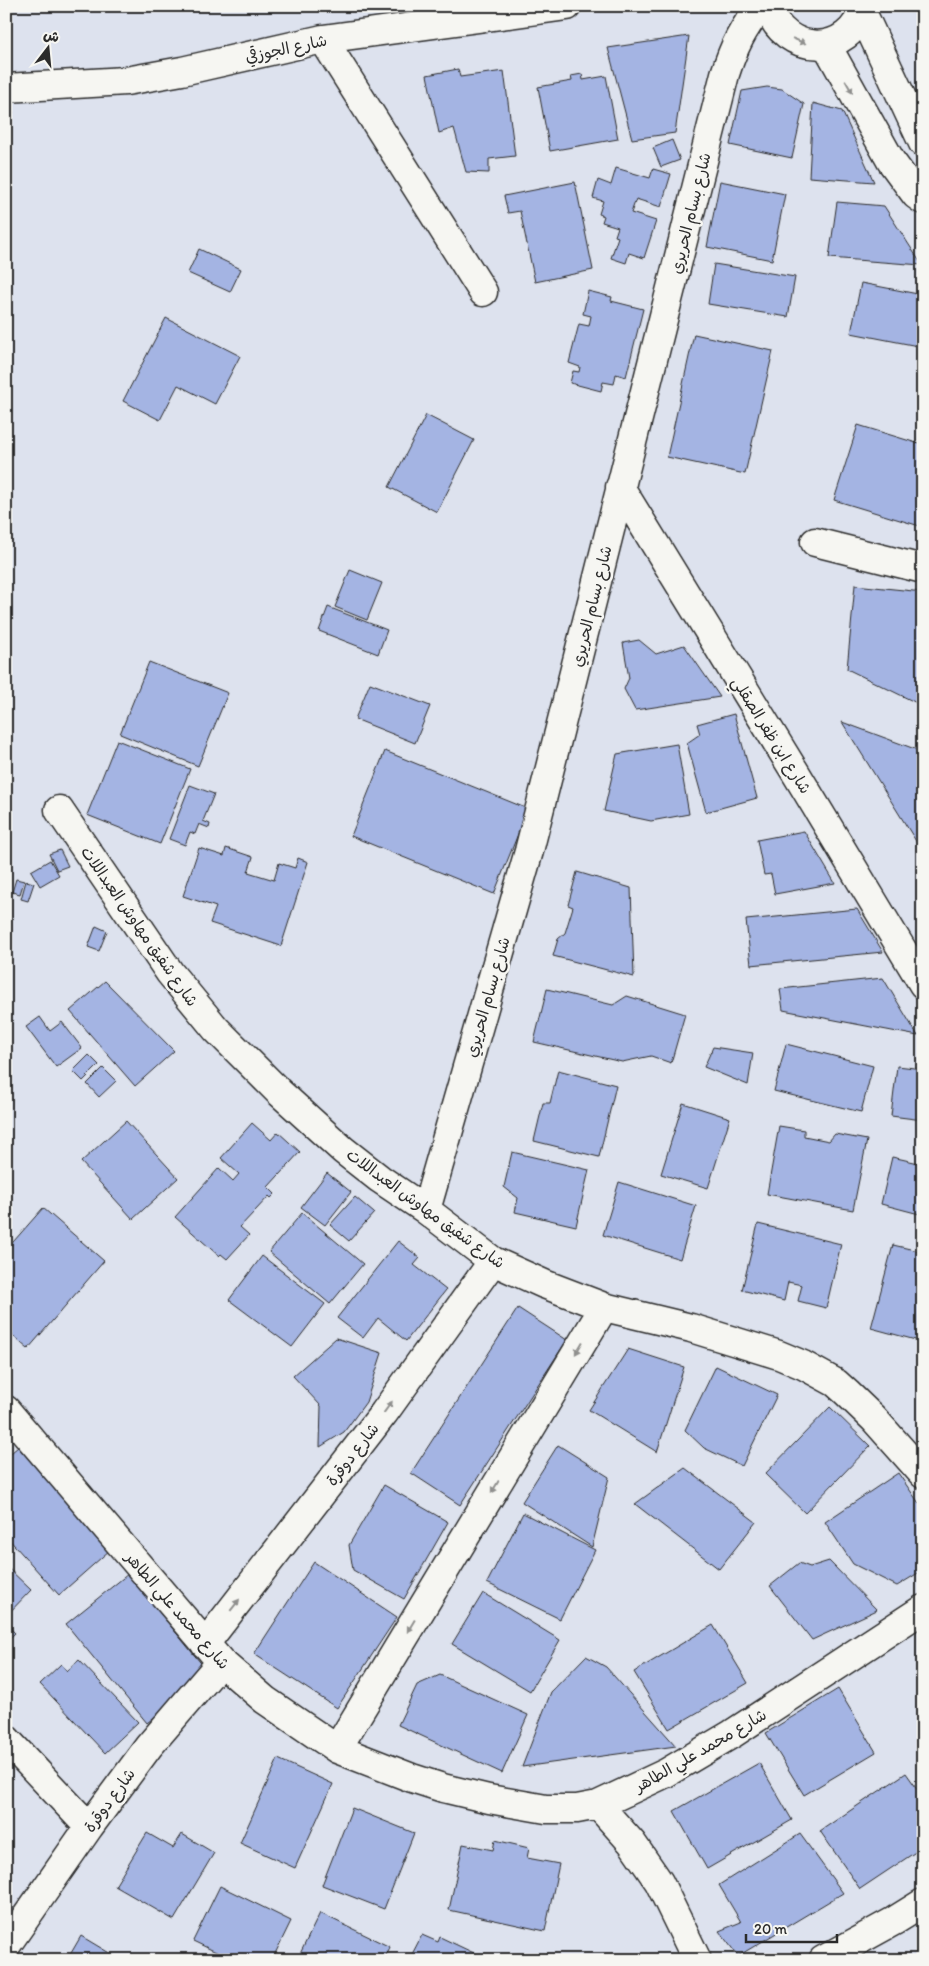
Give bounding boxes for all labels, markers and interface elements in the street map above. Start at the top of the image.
north arrow [22,22,72,72]
text: ش [42,26,61,46]
street label: شارع الجوزقي [243,30,329,68]
one-way arrow [792,37,807,45]
one-way arrow [845,80,854,93]
street label: شارع بسام الحريري [666,151,718,276]
street label: شارع بسام الحريري [567,544,619,669]
street label: شارع ابن ظفر الصقلي [724,673,815,800]
street label: شارع شفيق مهاوش العبداللات [75,843,202,1011]
street label: شارع بسام الحريري [461,935,517,1060]
street label: شارع شفيق مهاوش العبداللات [342,1145,509,1274]
one-way arrow [575,1342,584,1355]
one-way arrow [383,1400,393,1414]
street label: شارع دوقرة [322,1419,384,1491]
one-way arrow [491,1481,500,1494]
street label: شارع محمد علي الطاهر [116,1546,234,1676]
one-way arrow [230,1598,240,1612]
one-way arrow [406,1620,415,1633]
street label: شارع محمد علي الطاهر [629,1705,772,1801]
street label: شارع دوقرة [80,1765,141,1837]
scale bar [746,1911,838,1943]
text: 20 m [754,1920,788,1938]

